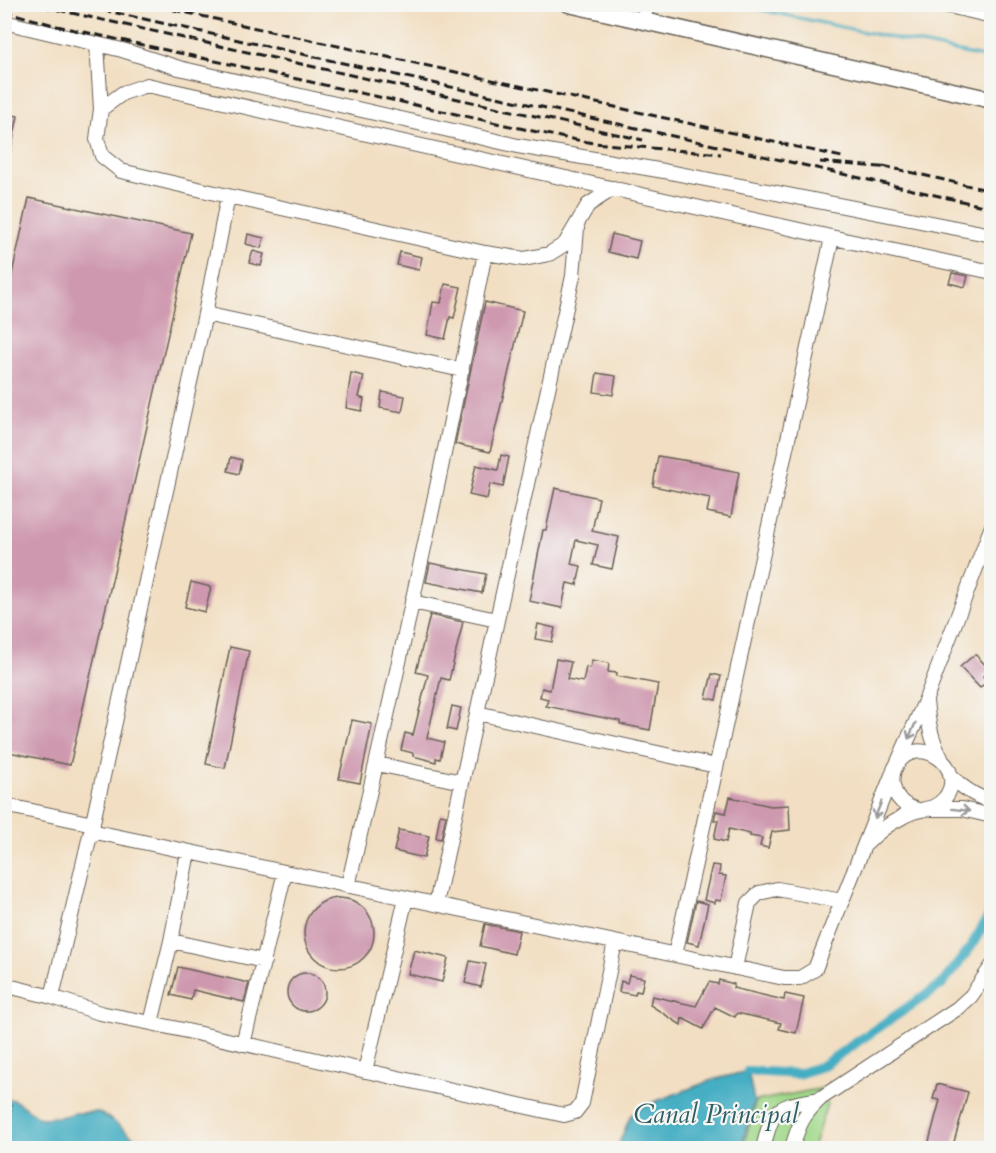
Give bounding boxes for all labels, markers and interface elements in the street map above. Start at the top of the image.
one-way arrow [905,722,917,740]
one-way arrow [872,800,883,819]
one-way arrow [951,804,970,815]
water label: Canal Principal [633,1096,799,1133]

